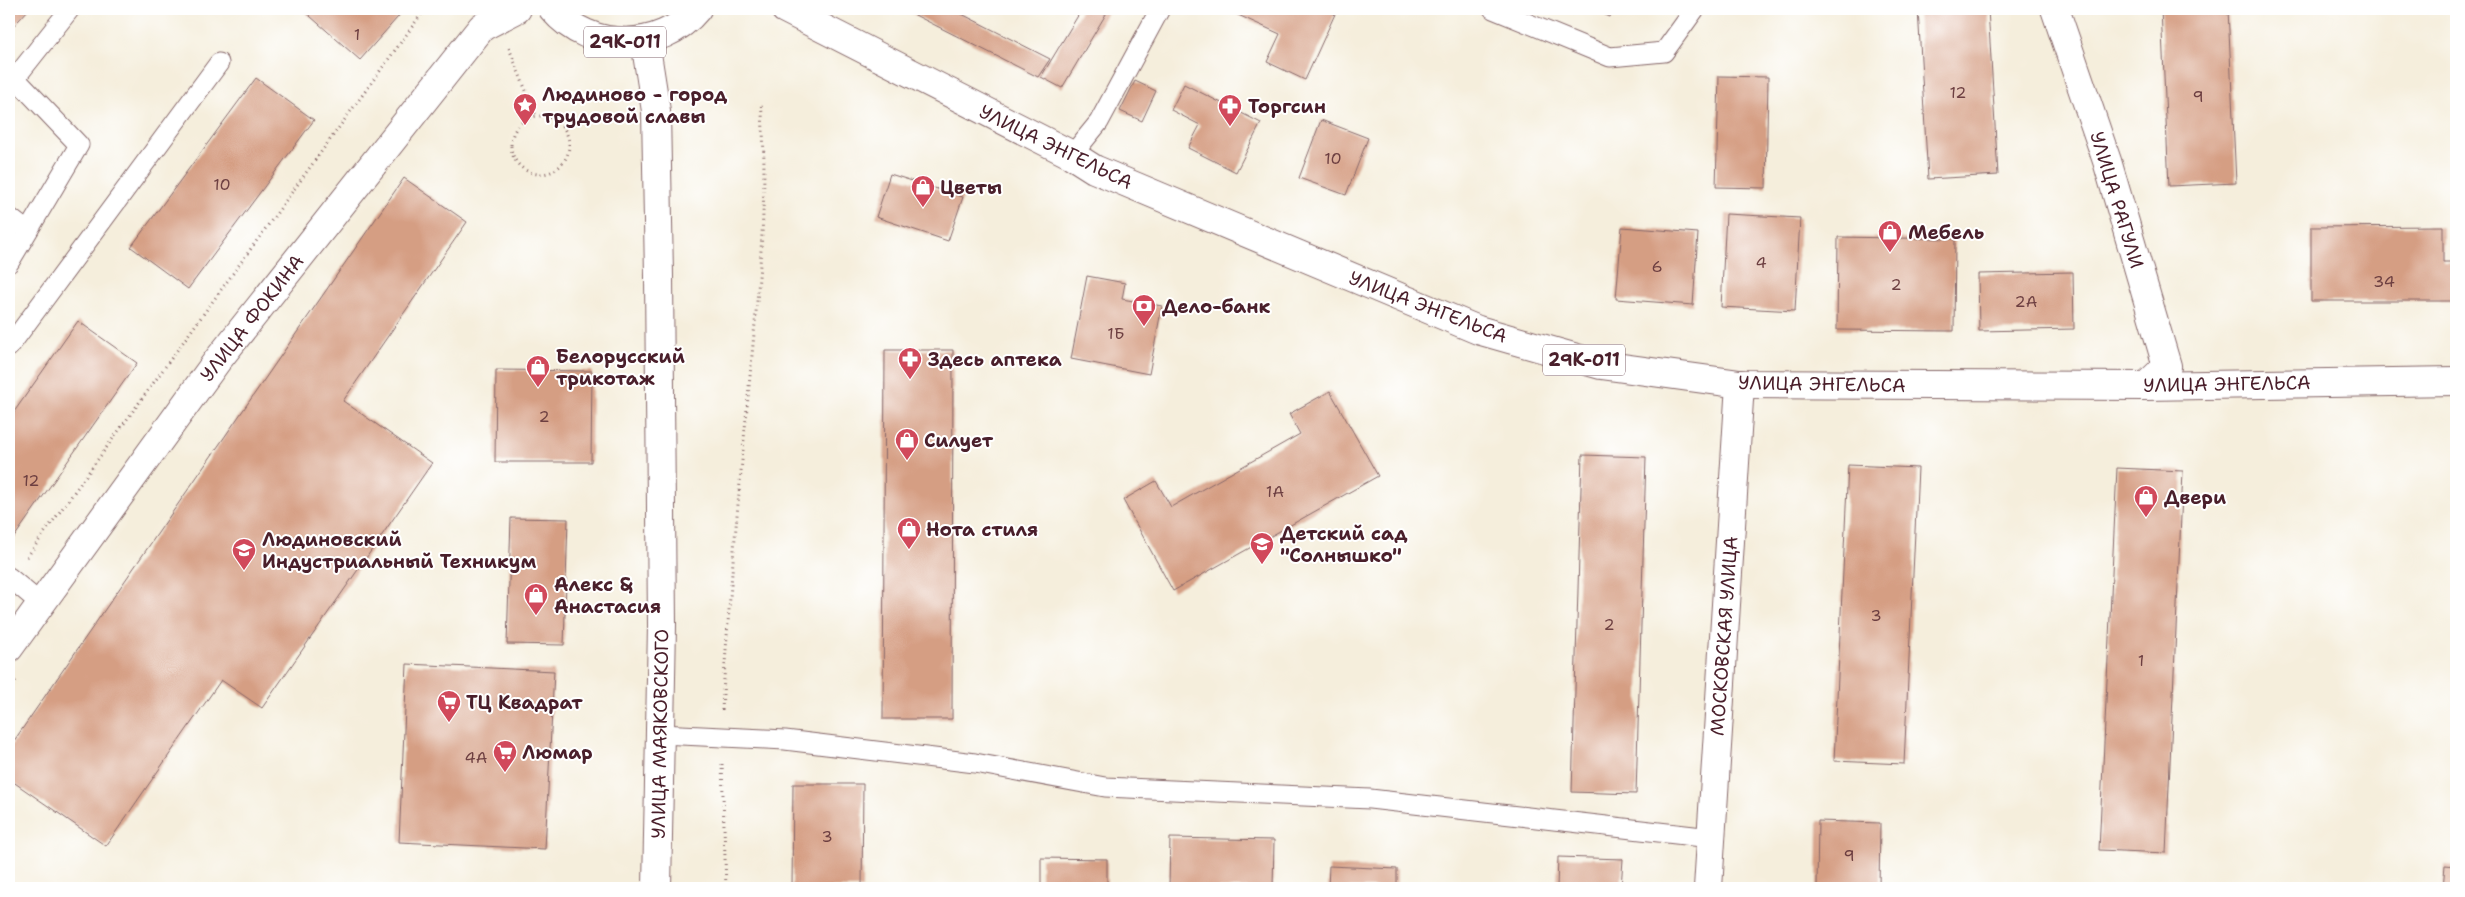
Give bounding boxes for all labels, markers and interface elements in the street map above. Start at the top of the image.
house number: 1 [354,24,360,45]
road number: 29К-011 [584,27,666,58]
place label: Людиново - город трудовой славы [542,82,728,129]
house number: 12 [1949,82,1967,103]
house number: 9 [2192,86,2204,107]
place icon: Людиново - город трудовой славы [512,92,538,126]
pharmacy icon: Торгсин [1217,93,1243,127]
place label: Торгсин [1248,94,1326,119]
street label: УЛИЦА ЭНГЕЛЬСА [975,99,1137,195]
street label: УЛИЦА РАГУЛИ [2084,129,2150,271]
house number: 10 [1324,148,1342,169]
house number: 10 [213,174,231,195]
shop icon: Цветы [910,174,936,208]
place label: Цветы [940,175,1002,200]
shop icon: Мебель [1877,219,1903,253]
place label: Мебель [1908,220,1984,245]
street label: УЛИЦА ФОКИНА [195,249,310,387]
house number: 4 [1755,252,1767,273]
house number: 6 [1651,256,1663,277]
street label: УЛИЦА ЭНГЕЛЬСА [1345,265,1511,349]
house number: 34 [2373,271,2395,292]
house number: 2 [1890,274,1902,295]
house number: 2А [2015,291,2037,312]
bank icon: Дело-банк [1131,293,1157,327]
place label: Дело-банк [1162,294,1270,319]
house number: 1Б [1107,323,1125,344]
place label: Белорусский трикотаж [556,344,685,391]
road number: 29К-011 [1543,344,1625,376]
pharmacy icon: Здесь аптека [897,346,923,380]
place label: Здесь аптека [928,347,1062,372]
shop icon: Белорусский трикотаж [525,354,551,388]
street label: УЛИЦА ЭНГЕЛЬСА [1738,370,1906,398]
street label: УЛИЦА ЭНГЕЛЬСА [2143,370,2311,398]
house number: 2 [538,406,550,427]
shop icon: Силует [894,427,920,461]
place label: Силует [924,428,994,453]
house number: 12 [22,470,40,491]
house number: 1А [1266,481,1284,502]
shop icon: Двери [2133,484,2159,518]
place label: Двери [2164,485,2226,510]
shop icon: Нота стиля [896,516,922,550]
place label: Нота стиля [926,517,1038,542]
place label: Детский сад "Солнышко" [1280,521,1408,568]
place label: Людиновский Индустриальный Техникум [262,527,536,574]
school or university icon: Детский сад "Солнышко" [1249,531,1275,565]
street label: МОСКОВСКАЯ УЛИЦА [1705,535,1743,737]
school or university icon: Людиновский Индустриальный Техникум [231,537,257,571]
place label: Алекс & Анастасия [554,572,661,619]
shop icon: Алекс & Анастасия [523,582,549,616]
house number: 3 [1870,605,1882,626]
house number: 2 [1603,614,1615,635]
street label: УЛИЦА МАЯКОВСКОГО [646,629,674,839]
house number: 1 [2138,650,2144,671]
supermarket icon: ТЦ Квадрат [436,689,462,723]
place label: ТЦ Квадрат [466,690,583,715]
supermarket icon: Люмар [492,739,518,773]
place label: Люмар [522,740,593,765]
house number: 4А [465,747,487,768]
house number: 3 [821,826,833,847]
house number: 9 [1843,845,1855,866]

